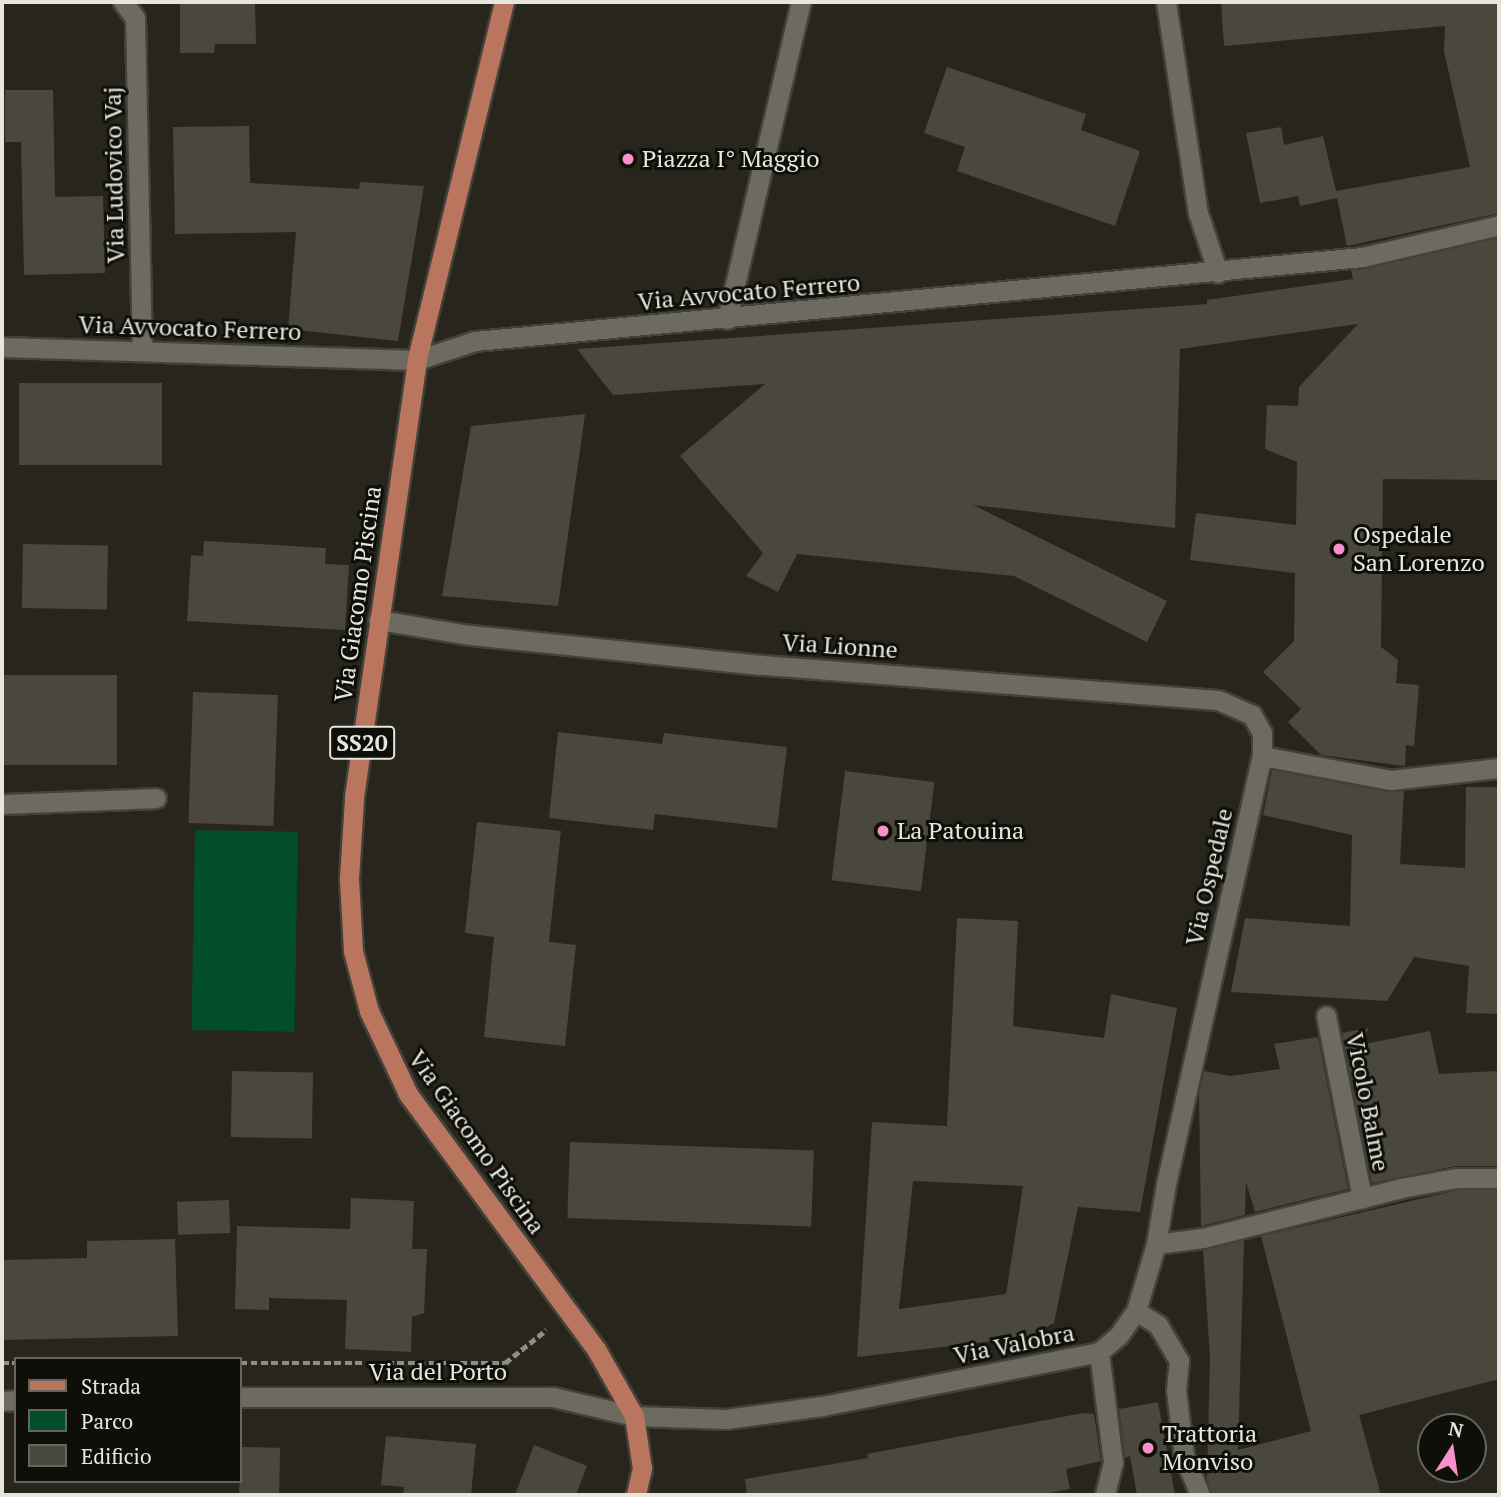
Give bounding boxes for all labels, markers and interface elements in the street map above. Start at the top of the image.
street label: Via Ludovico Vaj [98,86,130,264]
place label: Piazza I° Maggio [642,145,820,173]
marker: Piazza I° Maggio [620,151,636,167]
street label: Via Avvocato Ferrero [636,268,862,316]
street label: Via Avvocato Ferrero [78,310,302,346]
street label: Via Giacomo Piscina [329,484,387,704]
place label: Ospedale San Lorenzo [1353,521,1485,577]
marker: Ospedale San Lorenzo [1331,541,1347,557]
street label: Via Lionne [781,628,899,664]
road number: SS20 [329,723,395,762]
street label: Via Ospedale [1179,805,1239,949]
place label: La Patouina [897,817,1024,845]
marker: La Patouina [875,823,891,839]
street label: Vicolo Balme [1340,1030,1396,1174]
street label: Via Giacomo Piscina [403,1044,551,1240]
street label: Via Valobra [951,1318,1077,1370]
legend [14,1357,242,1483]
street label: Via del Porto [369,1358,507,1386]
text: Strada [81,1372,141,1400]
text: Parco [81,1407,133,1435]
north arrow [1417,1413,1487,1483]
text: N [1446,1415,1466,1443]
place label: Trattoria Monviso [1162,1420,1257,1476]
marker: Trattoria Monviso [1140,1440,1156,1456]
text: Edificio [81,1442,152,1470]

